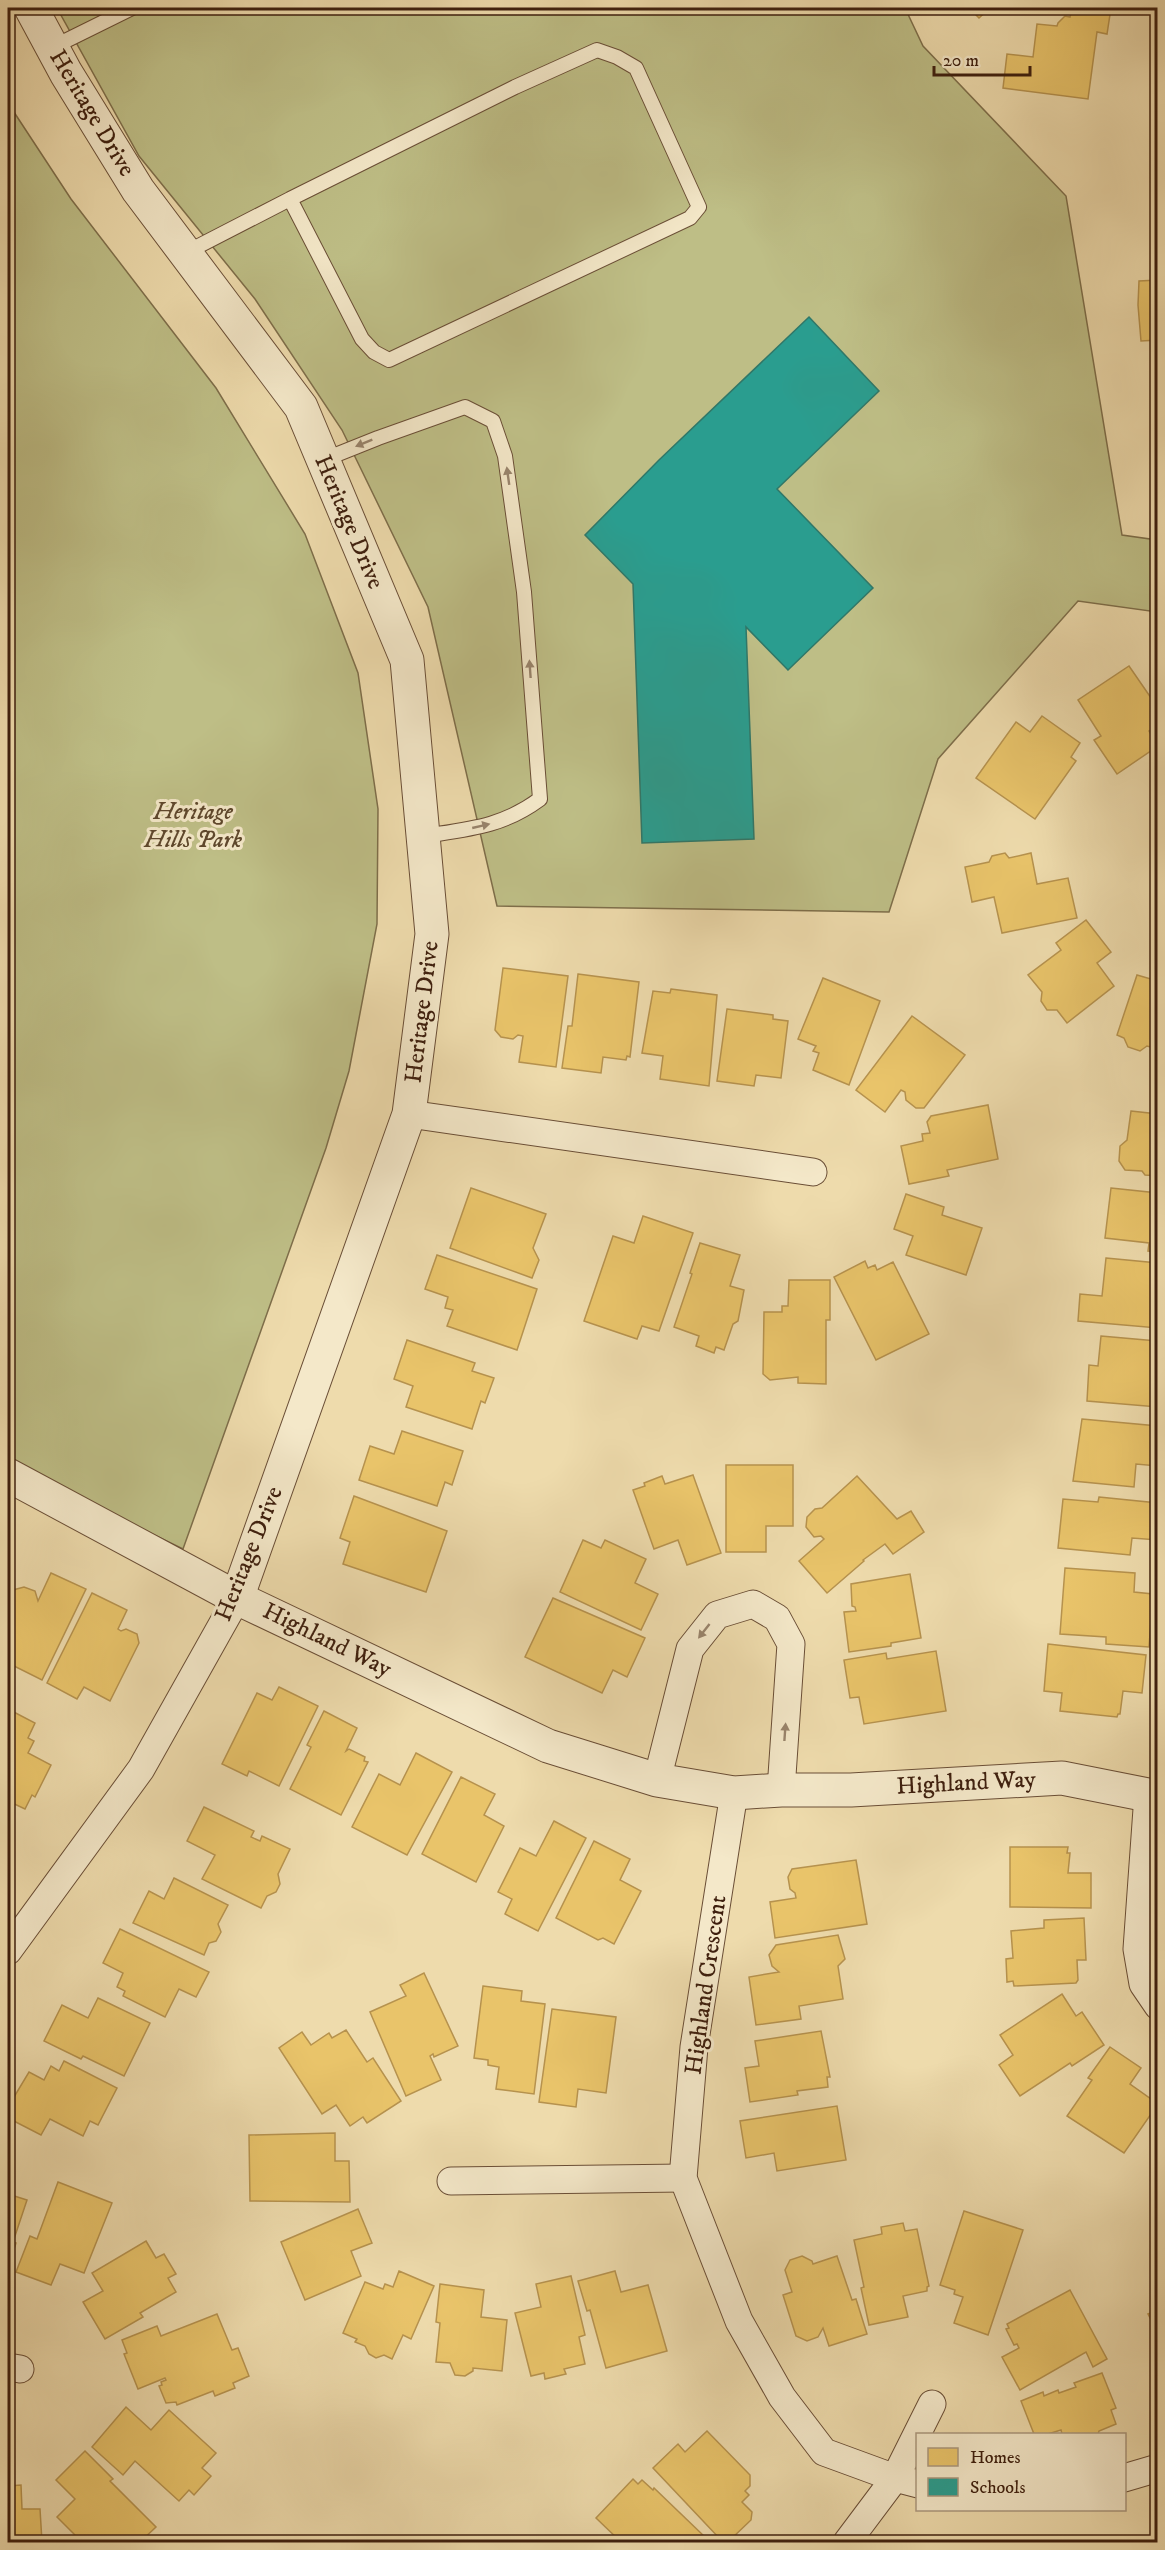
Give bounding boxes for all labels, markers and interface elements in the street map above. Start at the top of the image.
scale bar [934,39,1030,77]
street label: Heritage Drive [42,44,142,182]
text: 20 m [943,50,979,72]
one-way arrow [355,438,373,448]
street label: Heritage Drive [307,450,391,594]
one-way arrow [504,466,513,485]
one-way arrow [525,660,535,679]
park label: Heritage Hills Park [143,797,242,855]
one-way arrow [472,821,490,831]
street label: Heritage Drive [398,939,446,1085]
street label: Heritage Drive [208,1482,290,1626]
street label: Highland Way [258,1596,397,1684]
one-way arrow [698,1623,711,1639]
one-way arrow [780,1722,790,1741]
street label: Highland Way [895,1764,1037,1802]
street label: Highland Crescent [679,1893,733,2077]
legend [916,2433,1126,2511]
text: Homes [970,2447,1021,2469]
text: Schools [970,2477,1025,2499]

